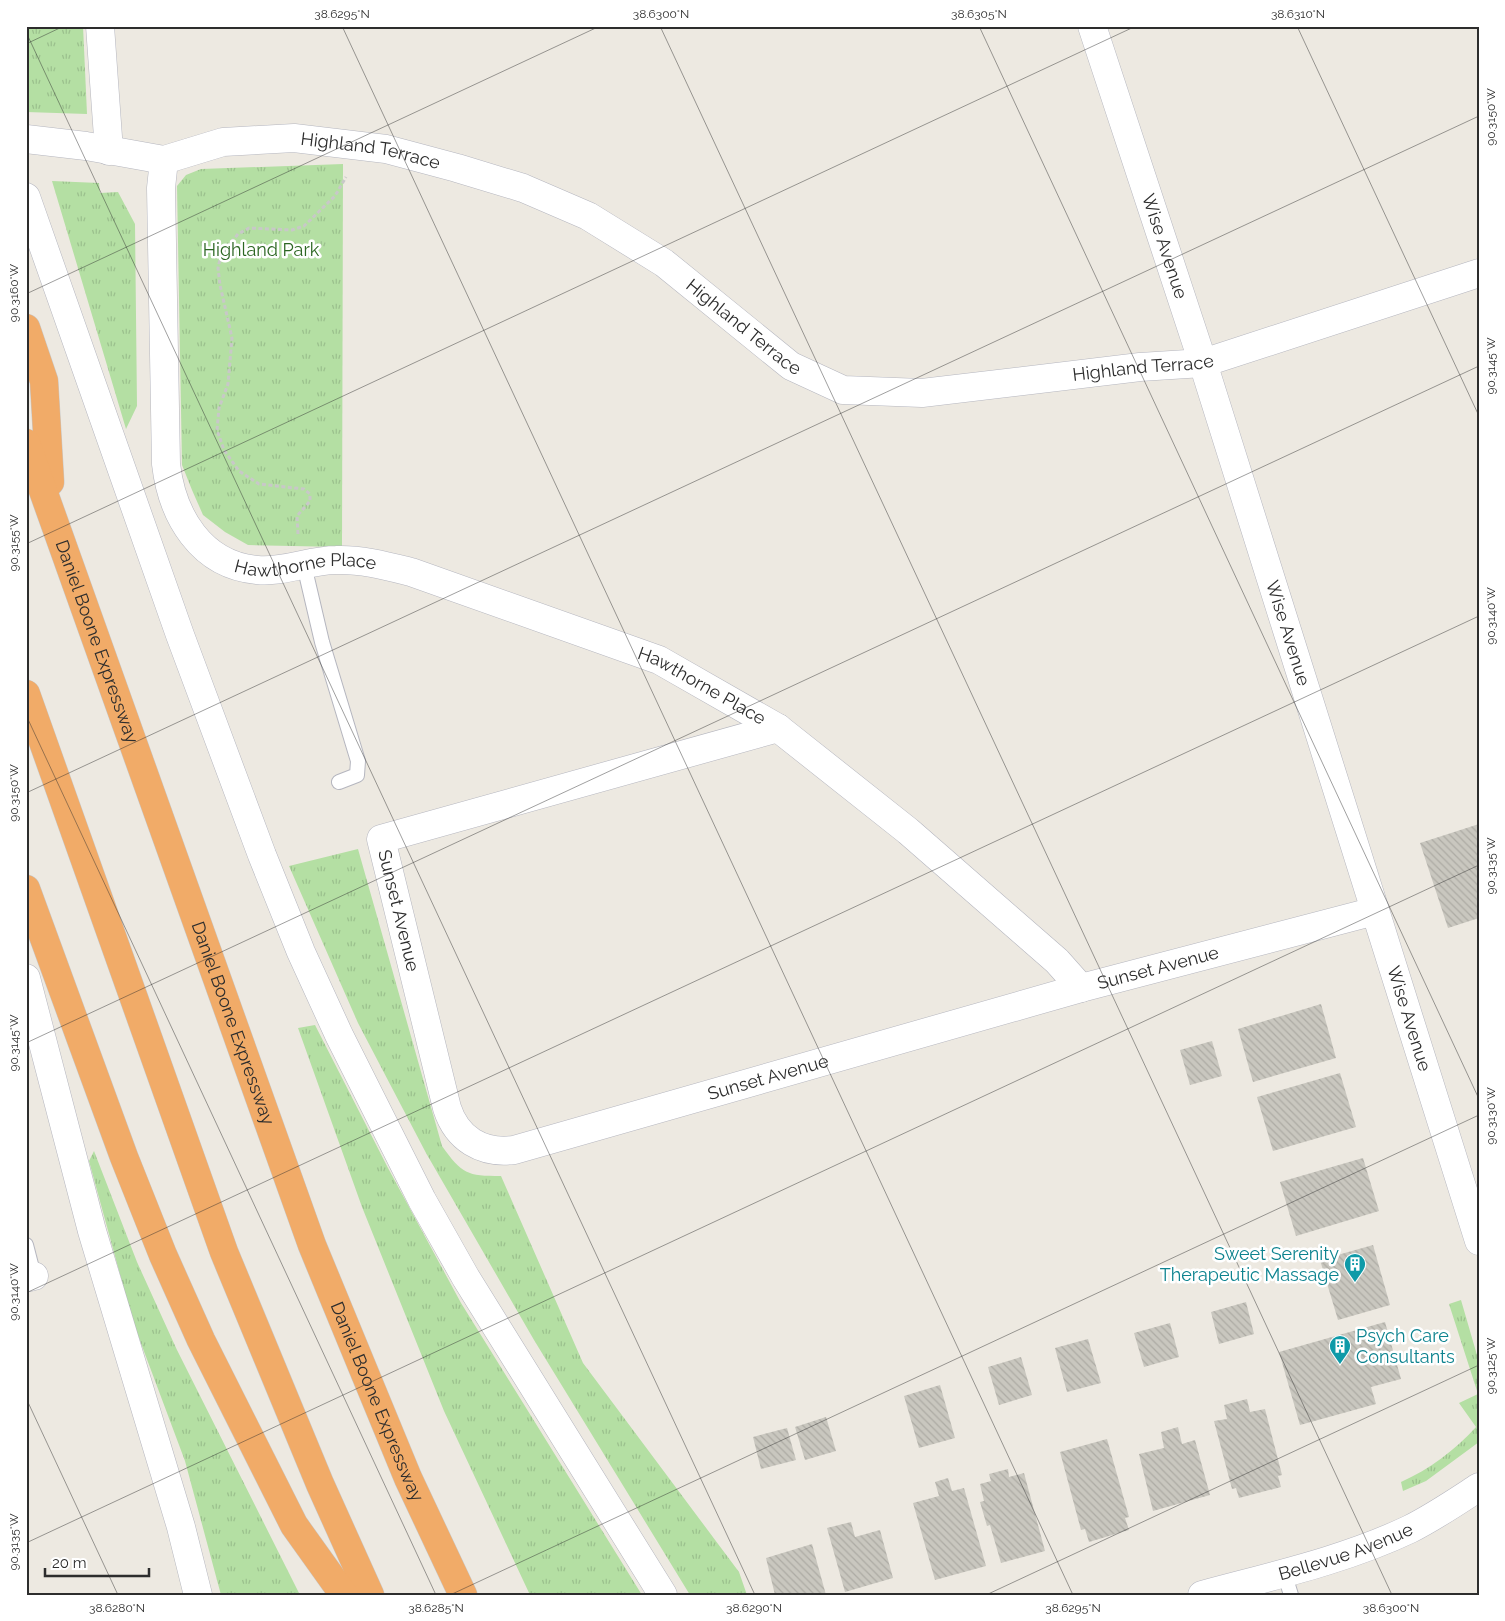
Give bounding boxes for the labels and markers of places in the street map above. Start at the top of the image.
place label: Sweet Serenity Therapeutic Massage [1160,1243,1339,1285]
building icon: Sweet Serenity Therapeutic Massage [1343,1252,1367,1283]
place label: Psych Care Consultants [1356,1325,1455,1367]
building icon: Psych Care Consultants [1328,1334,1352,1365]

